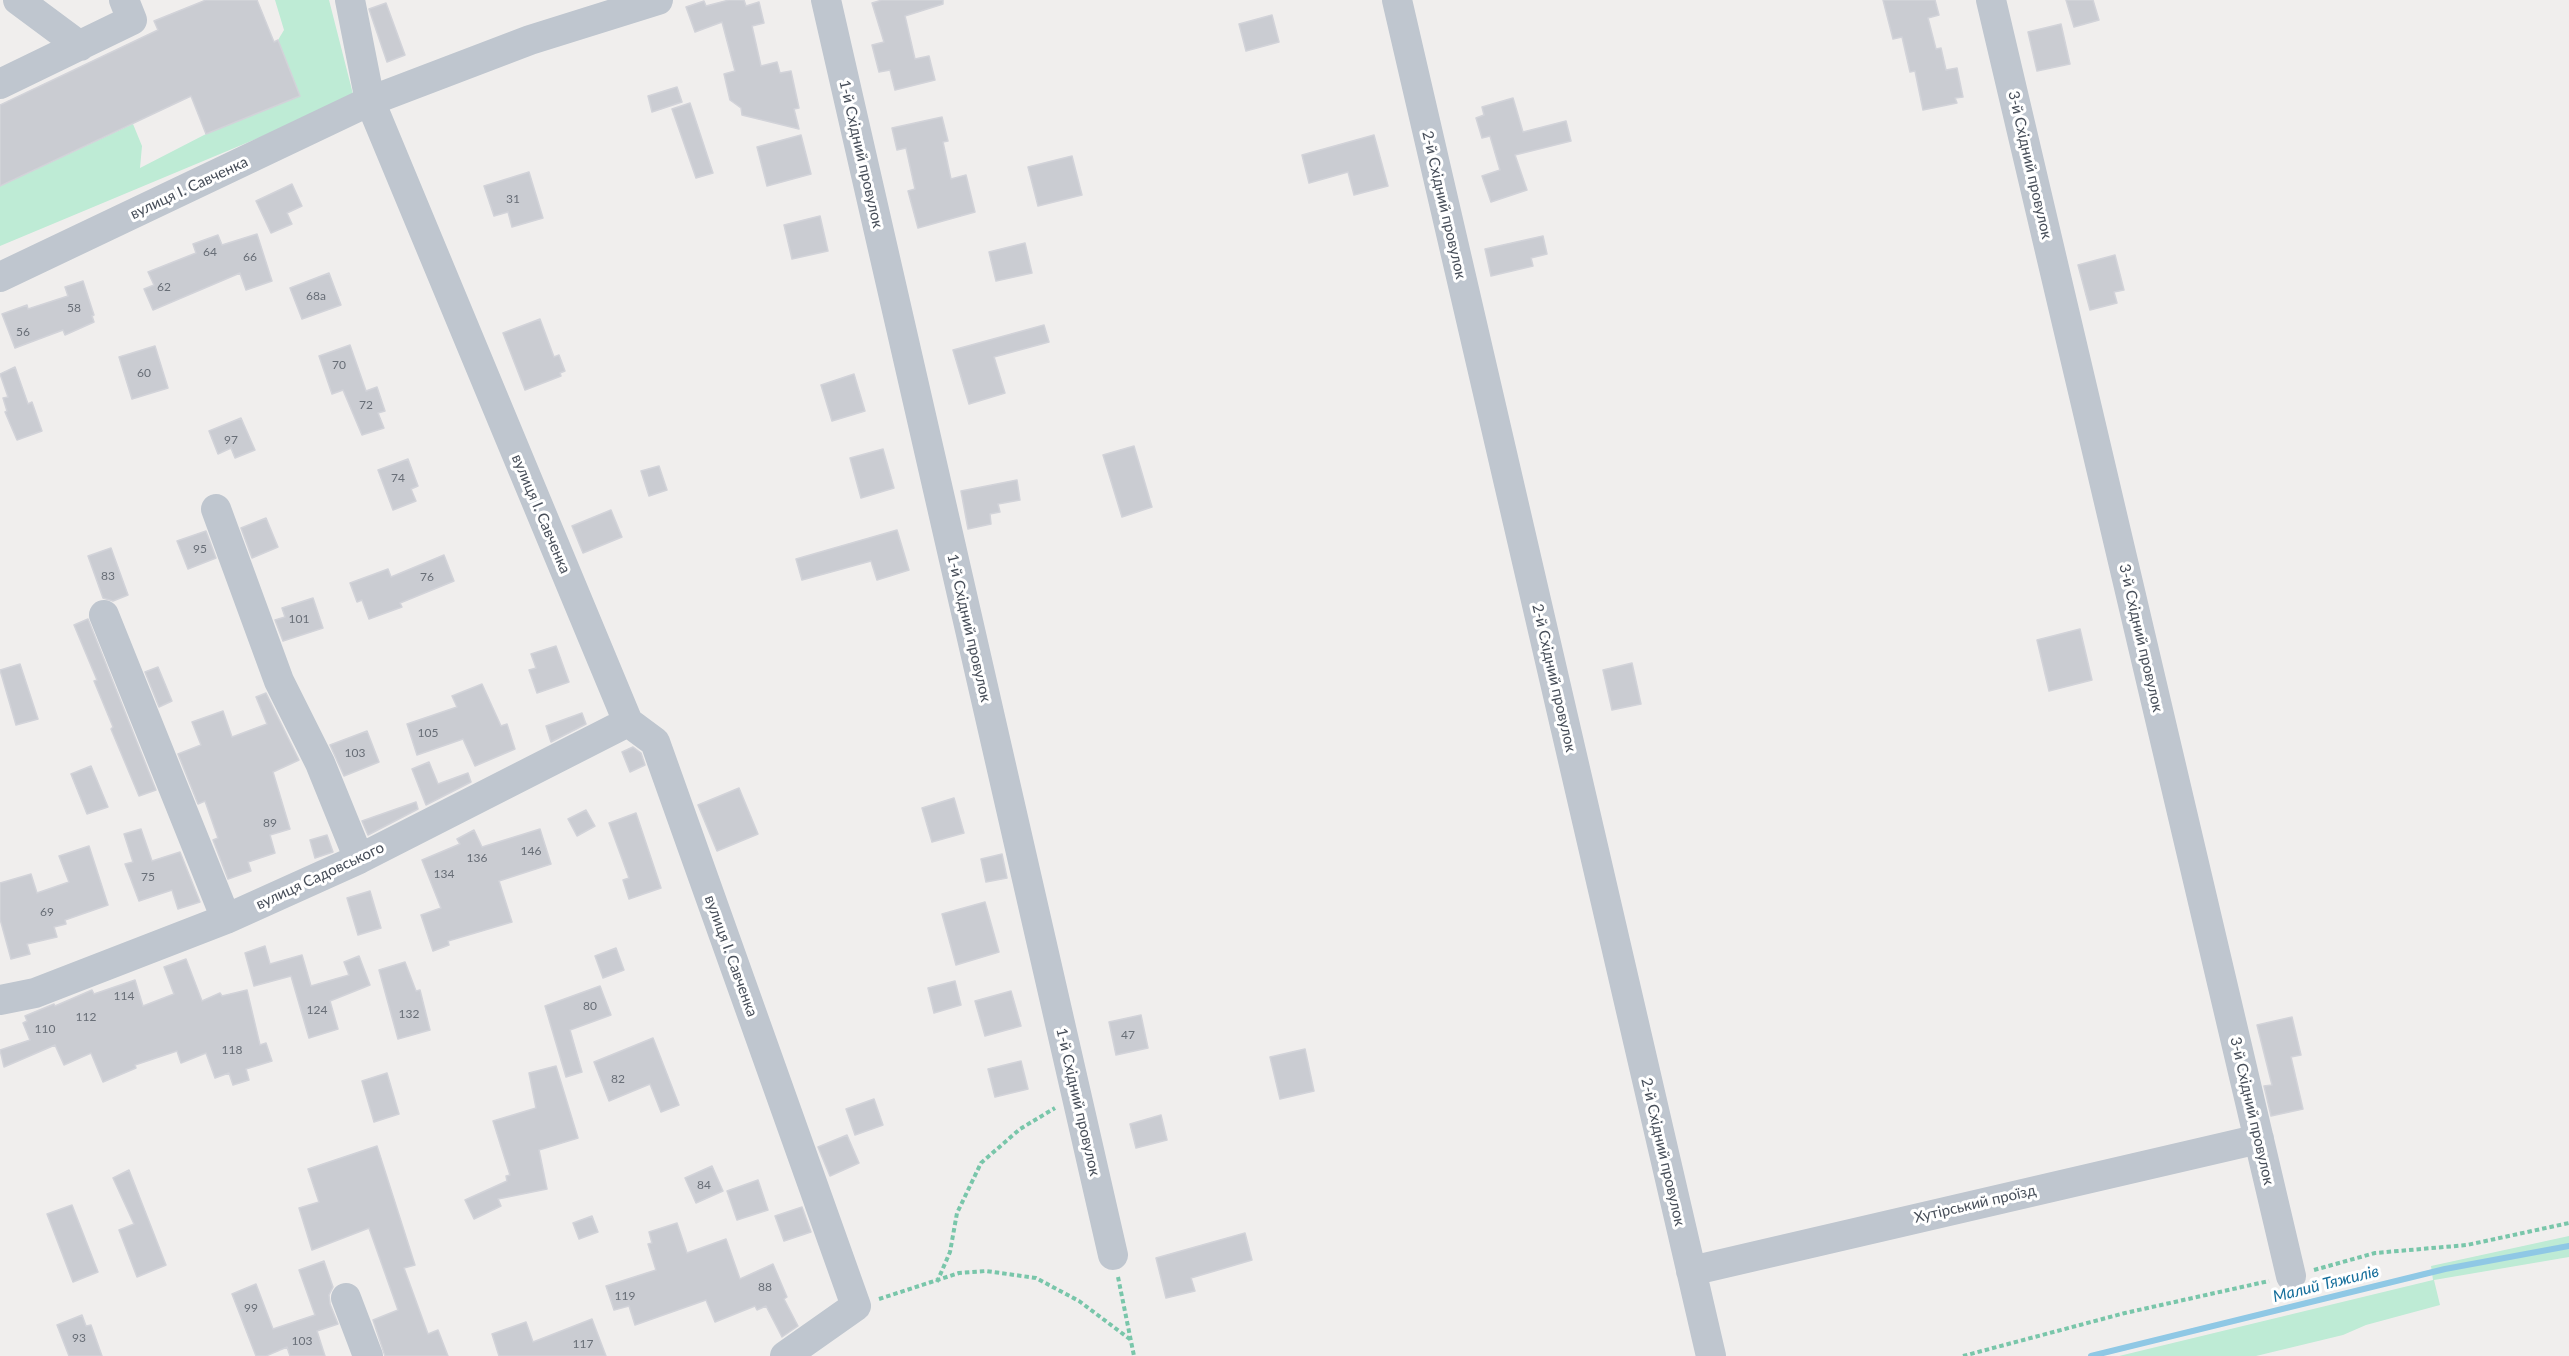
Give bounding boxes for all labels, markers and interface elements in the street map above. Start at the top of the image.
street label: 1-й Східний провулок [835,78,887,230]
street label: 3-й Східний провулок [2004,89,2056,241]
street label: 2-й Східний провулок [1418,129,1470,281]
street label: вулиця І. Савченка [127,153,251,223]
house number: 31 [506,192,520,206]
house number: 64 [203,245,217,259]
house number: 66 [243,250,257,264]
house number: 62 [157,280,171,294]
house number: 68а [306,289,326,303]
house number: 58 [67,301,81,315]
house number: 56 [16,325,30,339]
house number: 70 [332,358,346,372]
house number: 60 [137,366,151,380]
house number: 72 [359,398,373,412]
house number: 97 [224,433,238,447]
street label: вулиця І. Савченка [508,452,574,576]
house number: 74 [391,471,405,485]
house number: 95 [193,542,207,556]
street label: 1-й Східний провулок [943,552,995,704]
street label: 3-й Східний провулок [2115,562,2167,714]
house number: 83 [101,569,115,583]
house number: 76 [420,570,434,584]
street label: 2-й Східний провулок [1528,602,1580,754]
house number: 101 [289,612,309,626]
house number: 105 [418,726,438,740]
house number: 103 [345,746,365,760]
house number: 89 [263,816,277,830]
street label: вулиця Садовського [253,838,387,914]
house number: 146 [521,844,541,858]
house number: 136 [467,851,487,865]
house number: 134 [434,867,454,881]
house number: 75 [141,870,155,884]
street label: вулиця І. Савченка [701,893,761,1019]
house number: 69 [40,905,54,919]
house number: 114 [114,989,134,1003]
house number: 80 [583,999,597,1013]
house number: 124 [307,1003,327,1017]
house number: 132 [399,1007,419,1021]
house number: 112 [76,1010,96,1024]
house number: 110 [35,1022,55,1036]
street label: 1-й Східний провулок [1052,1026,1104,1178]
house number: 47 [1121,1028,1135,1042]
street label: 3-й Східний провулок [2226,1035,2278,1187]
house number: 118 [222,1043,242,1057]
house number: 82 [611,1072,625,1086]
street label: 2-й Східний провулок [1637,1076,1689,1228]
house number: 84 [697,1178,711,1192]
street label: Хутірський проїзд [1912,1181,2038,1227]
water label: Малий Тяжилів [2271,1262,2381,1306]
house number: 88 [758,1280,772,1294]
house number: 119 [615,1289,635,1303]
house number: 99 [244,1301,258,1315]
house number: 93 [72,1331,86,1345]
house number: 103 [292,1334,312,1348]
house number: 117 [573,1337,593,1351]

